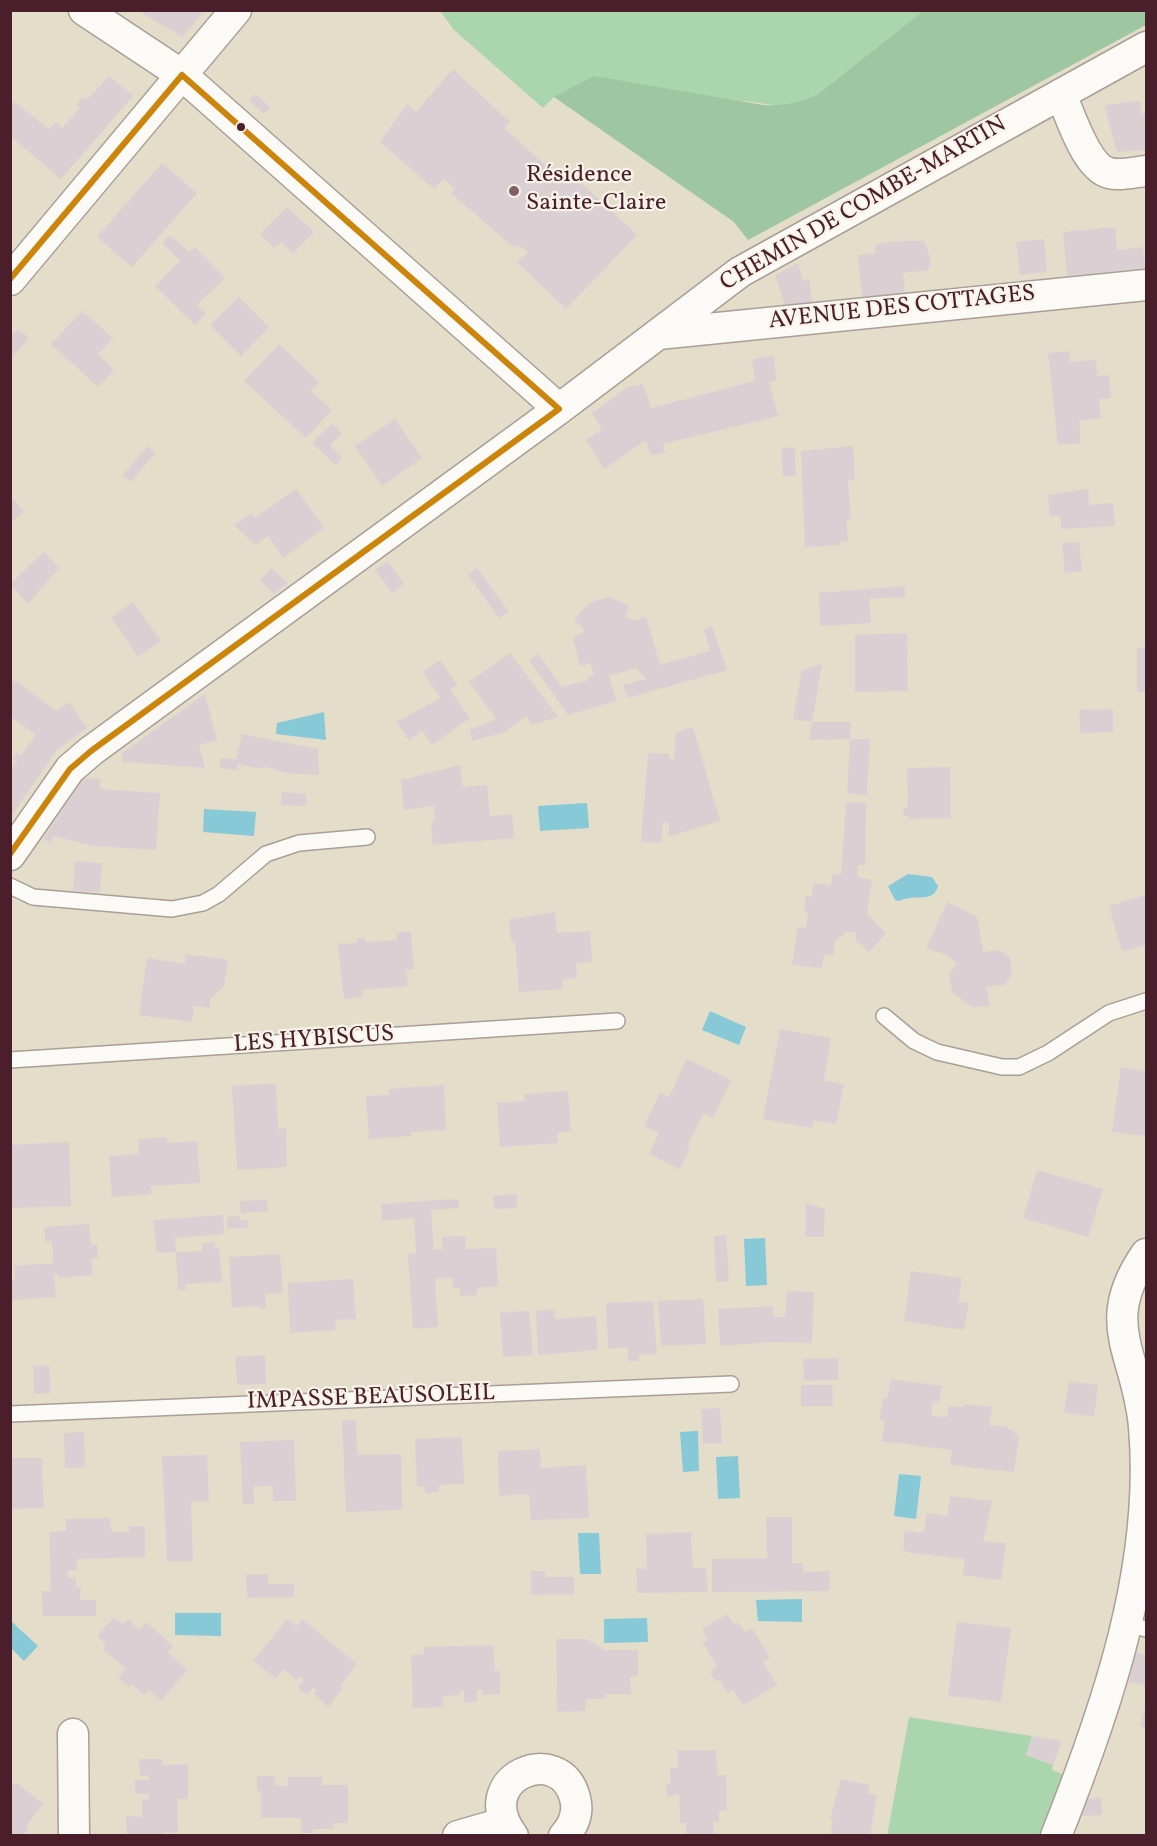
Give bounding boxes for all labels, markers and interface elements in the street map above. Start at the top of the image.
street label: CHEMIN DE COMBE-MARTIN [716,111,1012,299]
unlabelled marker [235,121,247,133]
place label: Résidence Sainte-Claire [526,163,666,219]
marker: Résidence Sainte-Claire [507,184,521,198]
street label: AVENUE DES COTTAGES [767,281,1037,337]
street label: LES HYBISCUS [233,1021,395,1061]
street label: IMPASSE BEAUSOLEIL [247,1380,495,1418]

